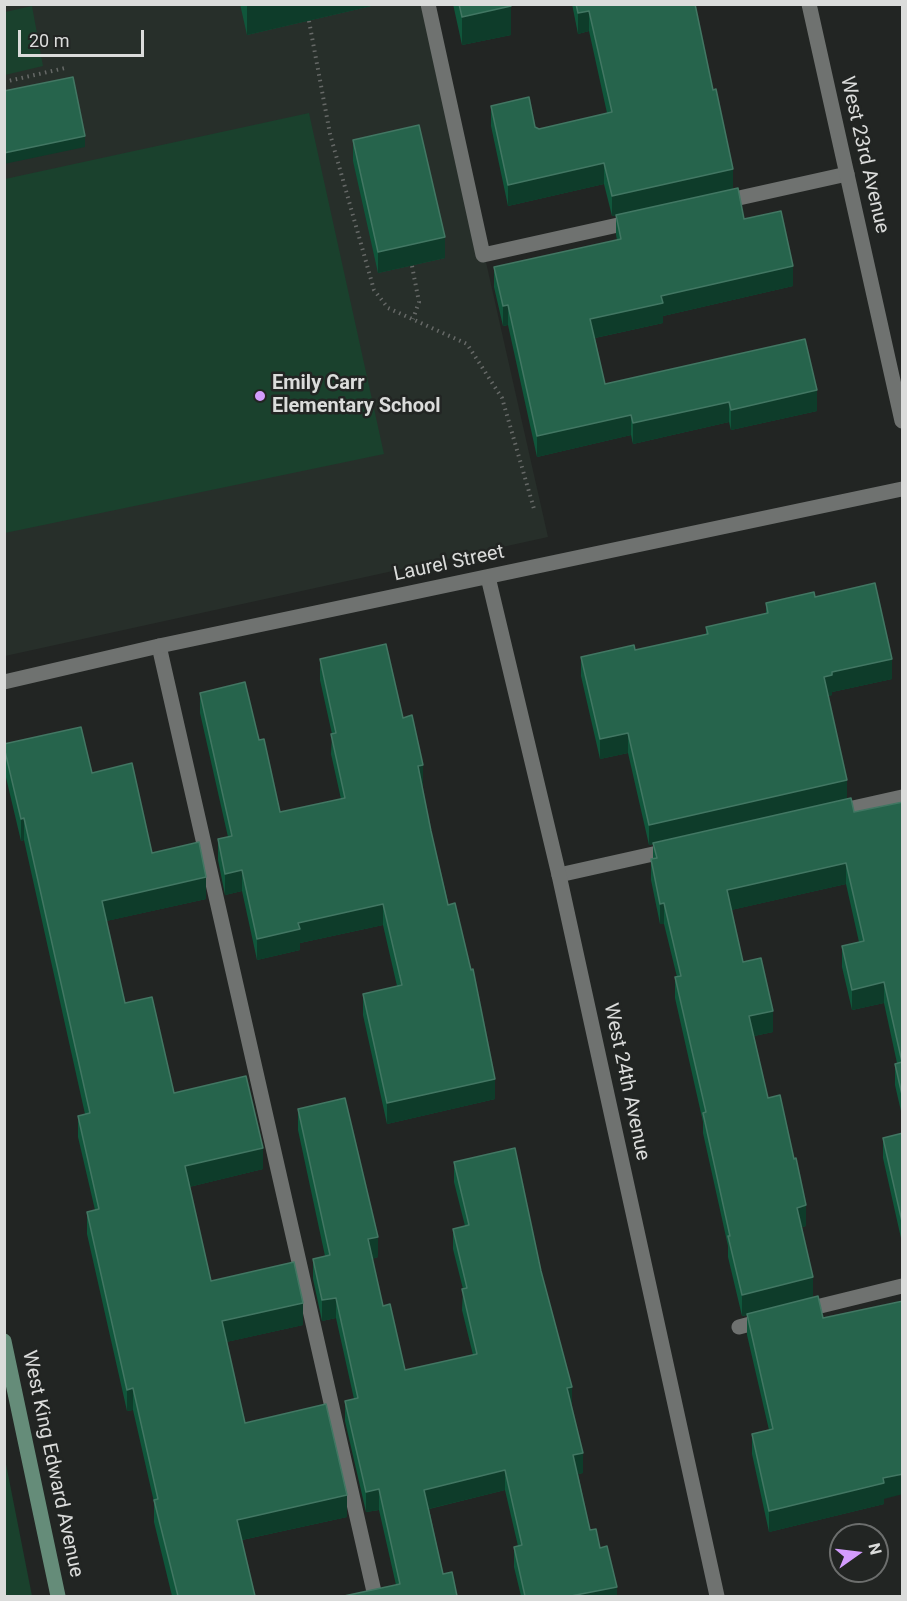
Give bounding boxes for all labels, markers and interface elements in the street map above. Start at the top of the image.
scale bar [21,18,147,56]
text: 20 m [29,30,69,51]
street label: West 23rd Avenue [834,74,894,236]
place label: Emily Carr Elementary School [272,372,440,419]
marker: Emily Carr Elementary School [253,389,267,403]
street label: Laurel Street [392,541,506,587]
street label: West 24th Avenue [598,1001,654,1163]
street label: West King Edward Avenue [16,1348,88,1580]
north arrow [829,1523,889,1583]
text: N [864,1541,886,1557]

